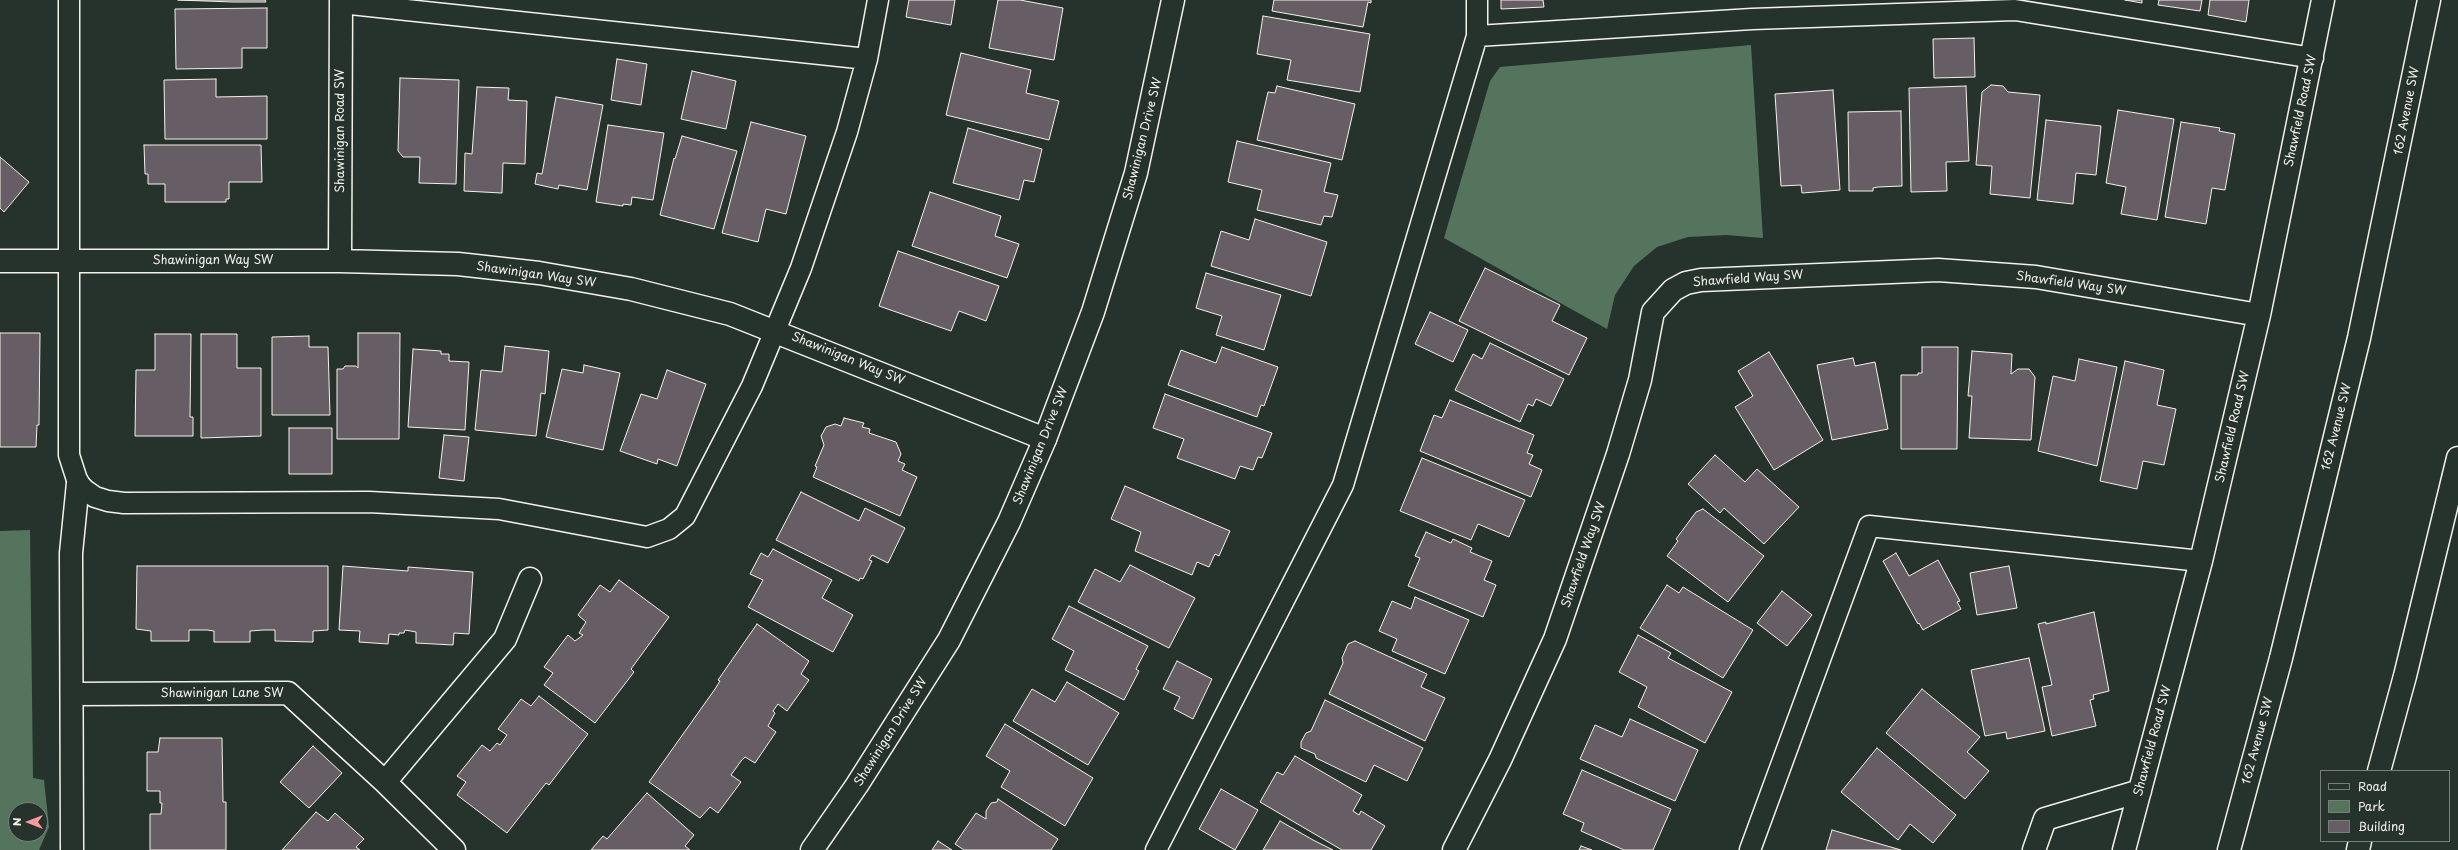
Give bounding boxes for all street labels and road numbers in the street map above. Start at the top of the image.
street label: Shawfield Road SW [2282,54,2320,168]
street label: 162 Avenue SW [2391,66,2423,156]
street label: Shawinigan Road SW [334,69,348,193]
street label: Shawinigan Drive SW [1121,76,1165,202]
street label: Shawinigan Way SW [153,254,273,268]
street label: Shawinigan Way SW [475,259,597,291]
street label: Shawfield Way SW [1692,268,1804,290]
street label: Shawfield Way SW [2015,269,2127,299]
street label: Shawinigan Way SW [789,330,907,388]
street label: Shawfield Road SW [2213,370,2253,484]
street label: 162 Avenue SW [2319,382,2355,472]
street label: Shawinigan Drive SW [1011,385,1071,507]
street label: Shawfield Way SW [1559,500,1609,610]
street label: Shawinigan Drive SW [852,675,930,789]
street label: Shawfield Road SW [2131,684,2175,798]
street label: Shawinigan Lane SW [161,687,283,701]
street label: 162 Avenue SW [2239,696,2277,786]

